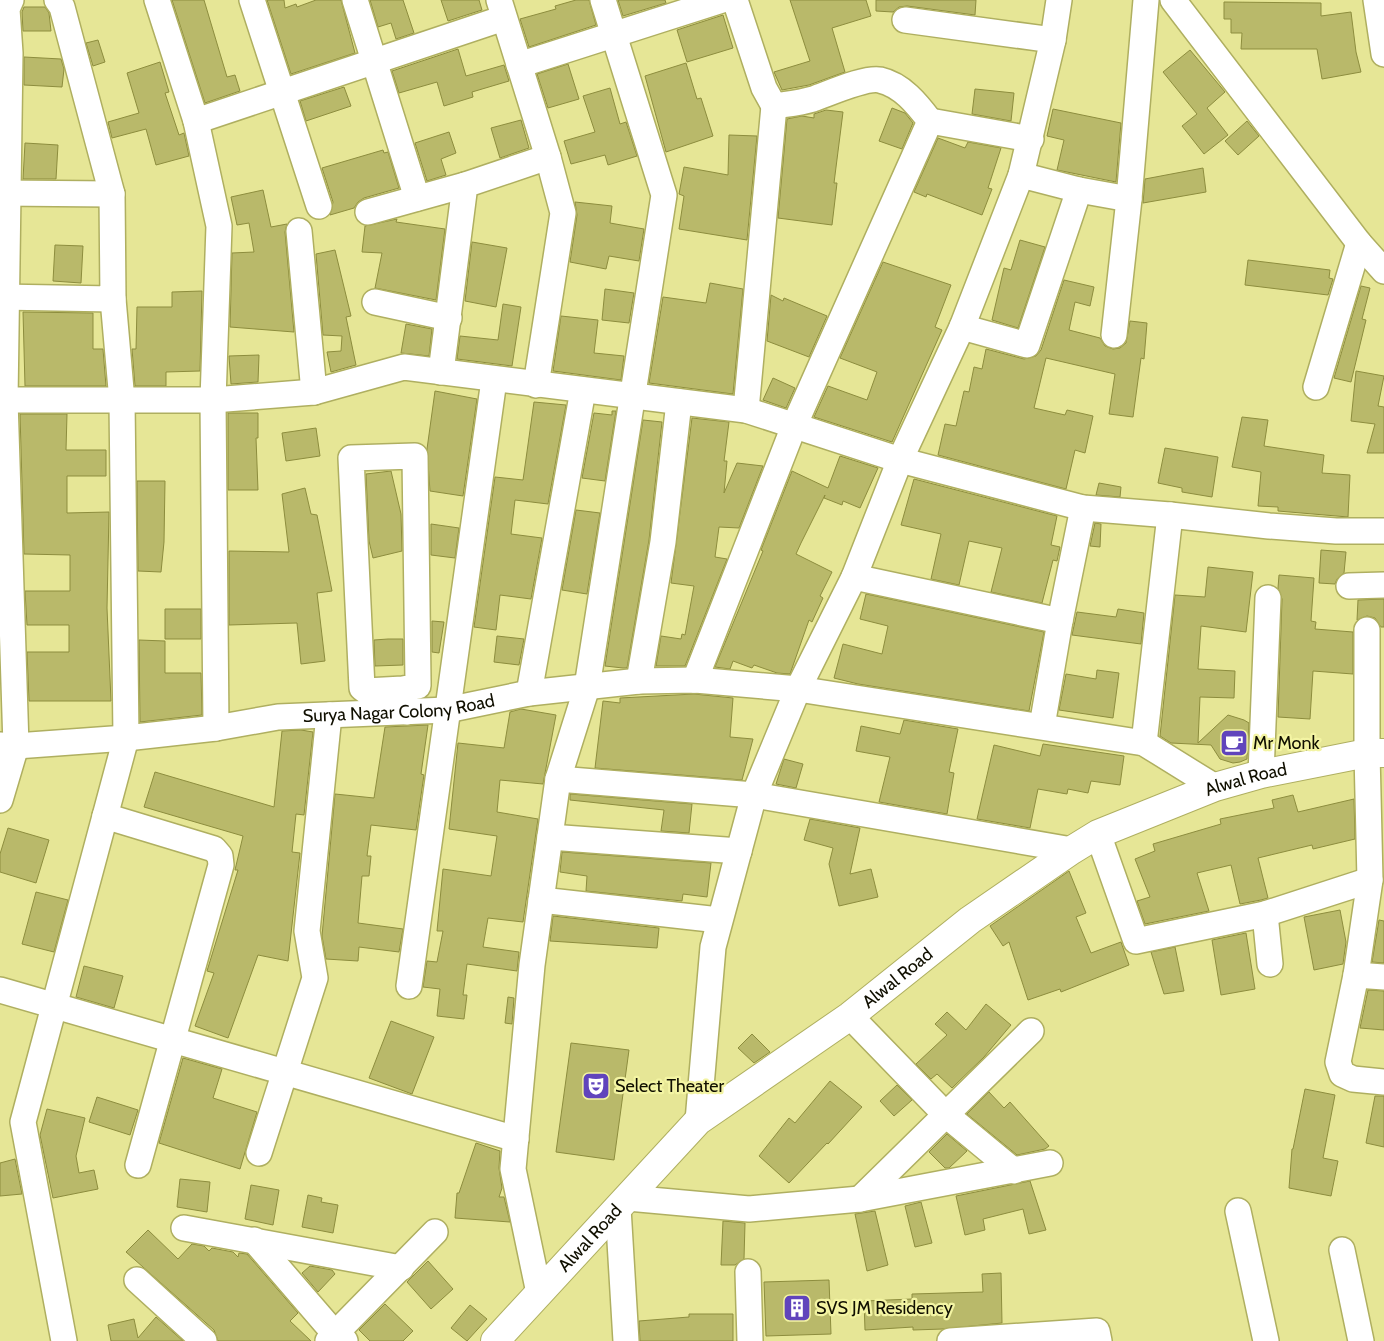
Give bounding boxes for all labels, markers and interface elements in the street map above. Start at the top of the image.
street label: Surya Nagar Colony Road [302,689,497,727]
cafe icon: Mr Monk [1219,728,1249,758]
place label: Mr Monk [1253,732,1321,754]
street label: Alwal Road [1201,758,1289,801]
street label: Alwal Road [858,943,937,1013]
theatre icon: Select Theater [581,1071,611,1101]
place label: Select Theater [615,1075,725,1097]
street label: Alwal Road [553,1200,627,1276]
building icon: SVS JM Residency [782,1293,812,1323]
place label: SVS JM Residency [816,1297,953,1319]

